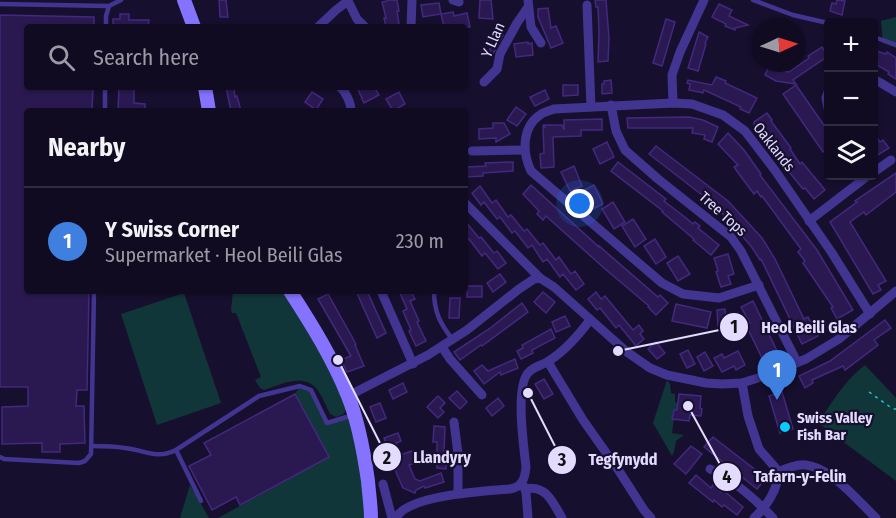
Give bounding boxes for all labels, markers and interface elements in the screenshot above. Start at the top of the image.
north arrow [752,18,806,72]
map controls [824,18,878,180]
button: + [824,18,878,72]
street label: Y Llan [477,20,509,60]
search box [24,24,468,90]
icon: search [45,41,78,74]
text: Search here [93,44,199,71]
button: − [824,72,878,126]
street label: Oaklands [749,119,799,175]
button: layers [824,126,878,180]
text: Nearby [48,132,125,163]
street label: Tree Tops [695,188,751,240]
your location [565,189,594,218]
text: Y Swiss Corner [105,216,239,243]
text: 1 [63,229,72,253]
text: 230 m [396,229,444,253]
text: Supermarket · Heol Beili Glas [105,243,342,267]
callout: Heol Beili Glas [719,310,868,344]
text: 1 [730,316,738,338]
text: Heol Beili Glas [761,318,857,337]
pin: 1 [758,350,796,400]
place label: Swiss Valley Fish Bar [797,409,873,444]
marker: Swiss Valley Fish Bar [778,420,792,434]
callout: Llandyry [372,440,483,474]
callout: Tegfynydd [547,443,670,477]
text: 2 [382,447,391,469]
text: Llandyry [413,448,471,467]
text: 3 [557,449,567,471]
text: Tegfynydd [588,450,658,469]
callout: Tafarn-y-Felin [712,460,859,494]
text: 4 [722,466,732,488]
text: Tafarn-y-Felin [754,467,846,486]

